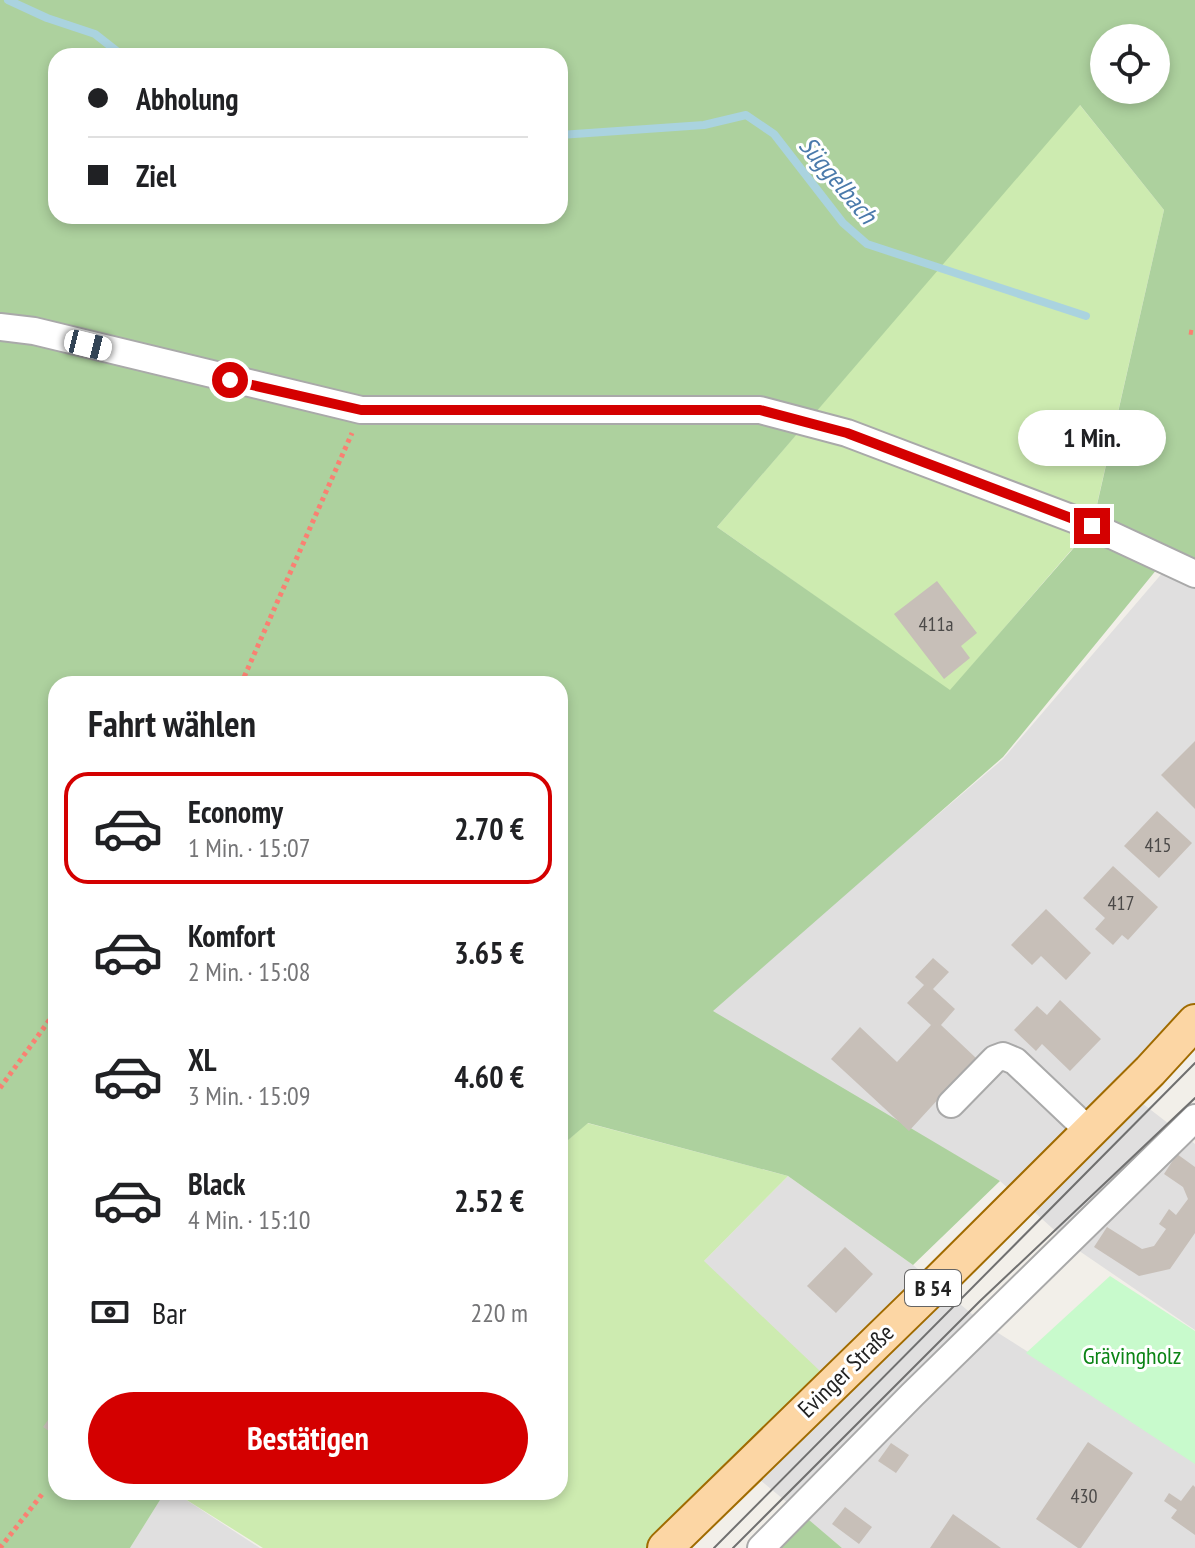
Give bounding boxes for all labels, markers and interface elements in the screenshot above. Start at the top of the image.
map controls [1090,24,1170,104]
button: locate [1090,24,1170,104]
text: Abholung [136,79,239,118]
water label: Süggelbach [792,129,885,231]
text: Ziel [136,156,176,195]
car [62,328,114,362]
route start [212,362,248,398]
callout: 1 Min. [1018,410,1166,466]
text: 1 Min. [1063,421,1121,454]
route end [1074,508,1110,544]
house number: 411a [919,611,954,637]
text: Fahrt wählen [88,700,256,747]
icon: car [92,792,164,864]
text: Economy [188,792,283,831]
text: 2.70 € [454,809,524,848]
text: 1 Min. · 15:07 [188,831,310,864]
house number: 415 [1145,832,1172,858]
house number: 417 [1108,890,1135,916]
icon: car [92,916,164,988]
text: Komfort [188,916,275,955]
text: 3.65 € [454,933,524,972]
text: 2 Min. · 15:08 [188,955,310,988]
icon: car [92,1040,164,1112]
text: XL [188,1040,217,1079]
text: 4.60 € [454,1057,524,1096]
text: 3 Min. · 15:09 [188,1079,310,1112]
icon: car [92,1164,164,1236]
text: Black [188,1164,245,1203]
text: 2.52 € [454,1181,524,1220]
text: 4 Min. · 15:10 [188,1203,310,1236]
road number: B 54 [905,1270,961,1306]
icon: cash [88,1290,132,1334]
text: Bar [152,1293,186,1332]
text: 220 m [470,1296,528,1329]
street label: Evinger Straße [791,1317,900,1424]
park label: Grävingholz [1083,1340,1181,1371]
button: Bestätigen [88,1392,528,1484]
house number: 430 [1071,1483,1098,1509]

